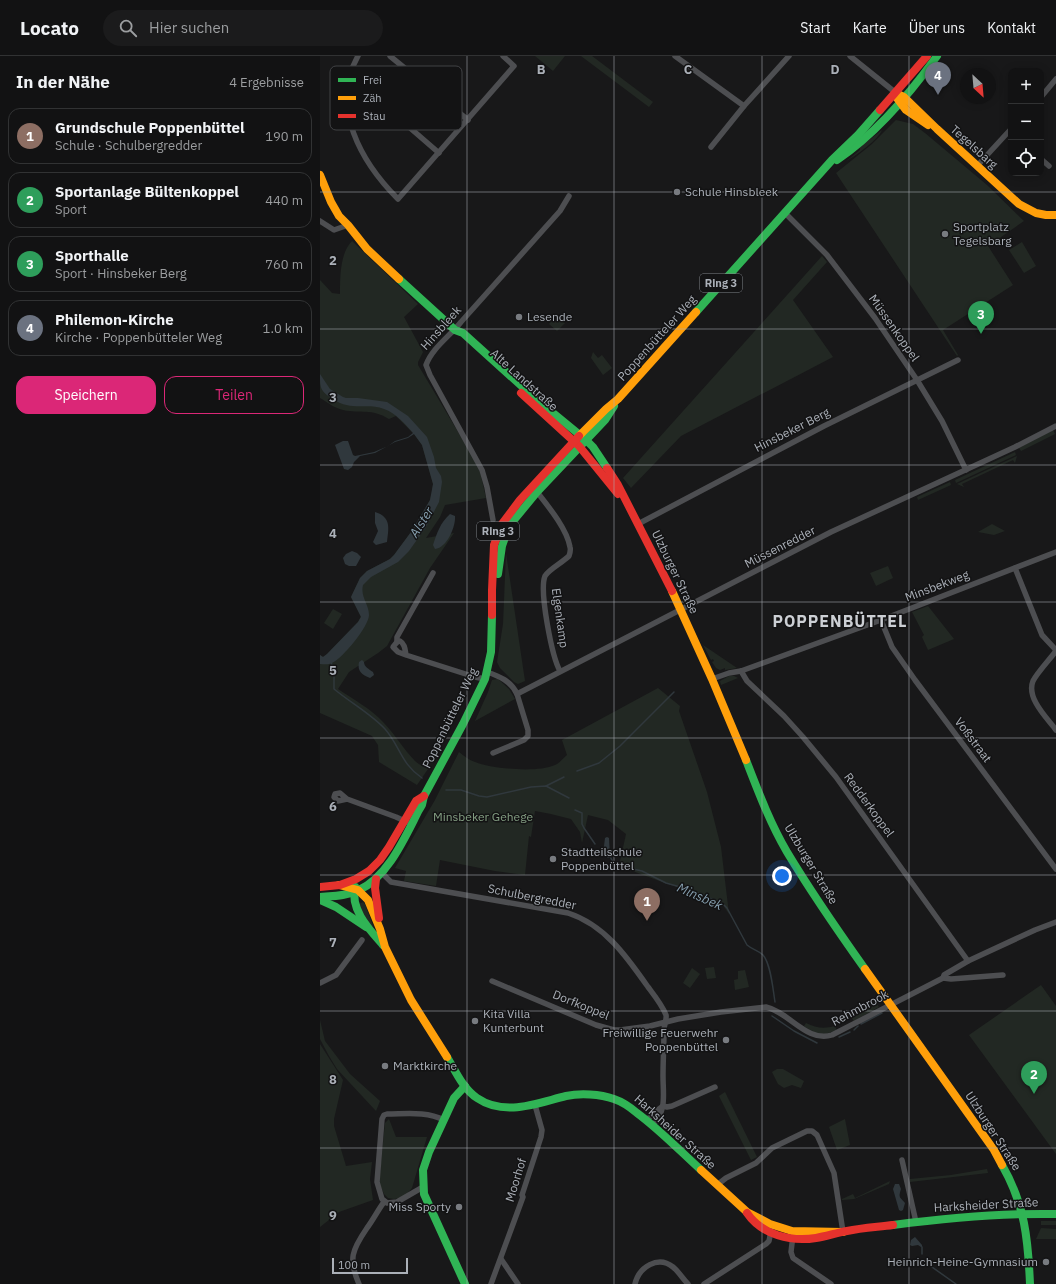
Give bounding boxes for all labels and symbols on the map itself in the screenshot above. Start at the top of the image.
text: B [537,61,546,78]
text: C [684,61,693,78]
text: D [830,61,840,78]
pin: 4 [925,62,951,95]
legend [330,66,462,130]
north arrow [960,68,996,104]
text: Frei [363,73,382,87]
text: Zäh [363,91,382,105]
text: Stau [363,109,385,123]
street label: Tegelsbarg [948,121,1002,172]
place label: Schule Hinsbleek [685,184,779,199]
marker: Schule Hinsbleek [672,187,682,197]
place label: Sportplatz Tegelsbarg [953,219,1012,248]
marker: Sportplatz Tegelsbarg [940,229,950,239]
text: 2 [329,252,337,269]
road number: Ring 3 [700,274,742,292]
street label: Poppenbütteler Weg [614,291,700,384]
street label: Müssenkoppel [866,291,923,364]
pin: 3 [968,301,994,334]
street label: Hinsbleek [417,302,465,353]
place label: Lesende [527,309,573,324]
marker: Lesende [514,312,524,322]
street label: Alte Landstraße [487,345,561,414]
text: 3 [329,389,337,406]
street label: Hinsbeker Berg [752,404,833,455]
water label: Alster [405,503,438,542]
road number: Ring 3 [477,522,519,540]
street label: Müssenredder [742,522,818,571]
text: 4 [329,525,337,542]
street label: Ulzburger Straße [649,528,702,616]
street label: Minsbekweg [903,566,972,605]
street label: Elgenkamp [549,587,572,649]
district label: POPPENBÜTTEL [772,611,908,631]
text: 5 [329,662,337,679]
street label: Poppenbütteler Weg [419,664,481,771]
street label: Voßstraat [952,714,995,765]
street label: Redderkoppel [841,770,898,840]
text: 6 [329,798,337,815]
park label: Minsbeker Gehege [433,809,533,824]
street label: Ulzburger Straße [782,821,842,907]
place label: Stadtteilschule Poppenbüttel [561,844,642,873]
marker: Stadtteilschule Poppenbüttel [548,854,558,864]
your location [772,866,792,886]
water label: Minsbek [674,879,725,914]
street label: Schulbergredder [487,881,578,913]
pin: 1 [634,888,660,921]
text: 7 [329,934,337,951]
street label: Dorfkoppel [551,986,612,1023]
street label: Rehmbrook [829,986,891,1029]
place label: Kita Villa Kunterbunt [483,1006,544,1035]
marker: Kita Villa Kunterbunt [470,1016,480,1026]
place label: Freiwillige Feuerwehr Poppenbüttel [602,1025,719,1054]
marker: Freiwillige Feuerwehr Poppenbüttel [721,1035,731,1045]
place label: Marktkirche [393,1058,457,1073]
marker: Marktkirche [380,1061,390,1071]
pin: 2 [1021,1061,1047,1094]
text: 8 [329,1071,337,1088]
street label: Ulzburger Straße [962,1088,1025,1173]
street label: Harksheider Straße [631,1091,720,1173]
street label: Moorhof [502,1156,529,1204]
street label: Harksheider Straße [933,1194,1039,1215]
place label: Miss Sporty [389,1199,451,1214]
marker: Miss Sporty [454,1202,464,1212]
text: 9 [329,1207,337,1224]
place label: Heinrich-Heine-Gymnasium [887,1254,1038,1269]
scale bar [332,1256,408,1275]
marker: Heinrich-Heine-Gymnasium [1041,1257,1051,1267]

